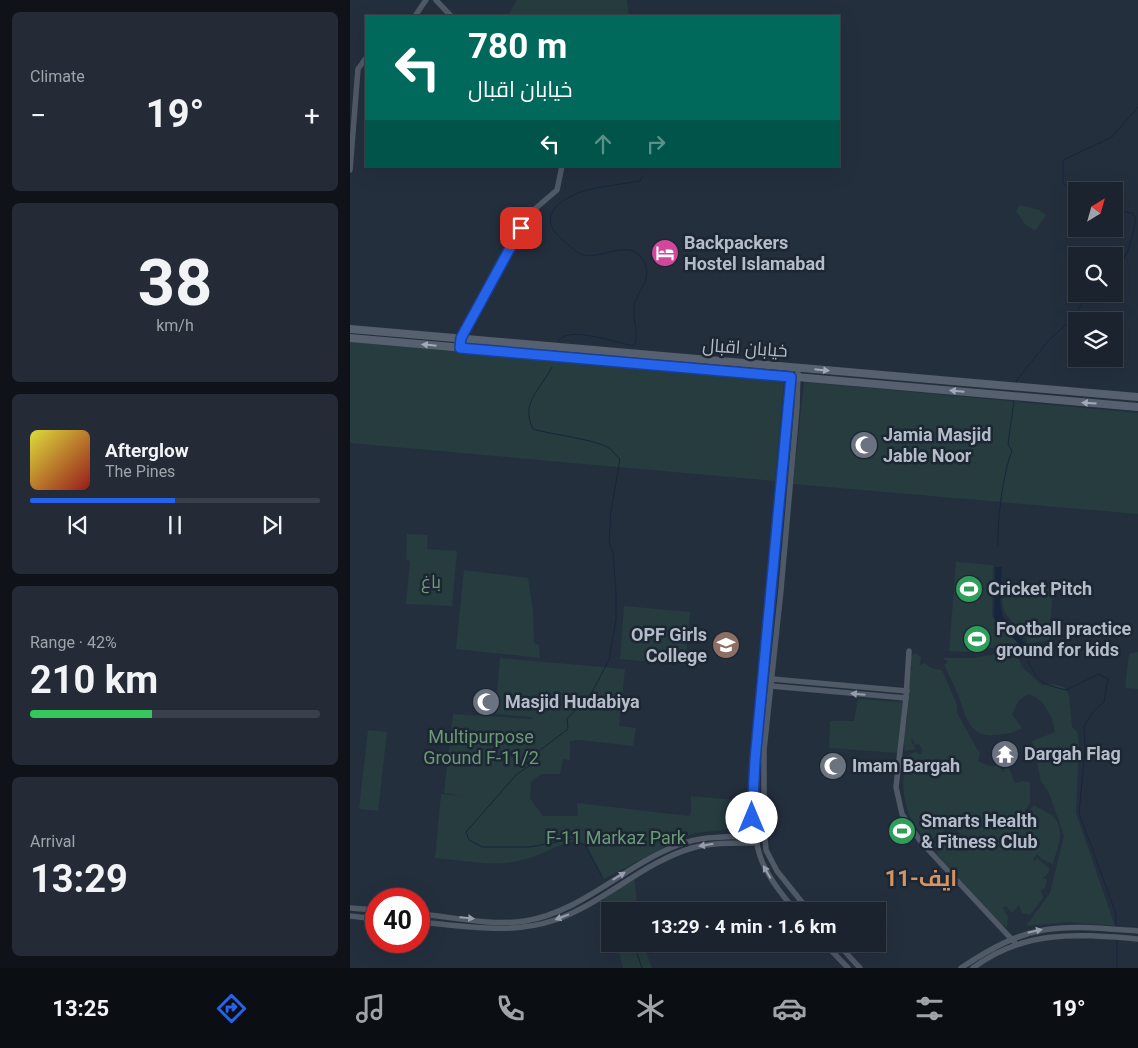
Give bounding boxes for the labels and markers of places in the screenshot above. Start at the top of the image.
pin [500,207,542,249]
place label: Backpackers Hostel Islamabad [684,232,825,274]
hotel icon: Backpackers Hostel Islamabad [650,238,680,268]
place label: Jamia Masjid Jable Noor [883,424,991,466]
mosque icon: Jamia Masjid Jable Noor [849,430,879,460]
sports icon: Cricket Pitch [954,574,984,604]
place label: Cricket Pitch [988,578,1092,599]
place label: Football practice ground for kids [996,618,1132,660]
place label: OPF Girls College [631,624,707,666]
sports icon: Football practice ground for kids [962,624,992,654]
school or university icon: OPF Girls College [711,630,741,660]
mosque icon: Masjid Hudabiya [471,687,501,717]
place label: Masjid Hudabiya [505,691,640,712]
temple icon: Dargah Flag [990,739,1020,769]
place label: Dargah Flag [1024,743,1121,764]
mosque icon: Imam Bargah [818,751,848,781]
place label: Imam Bargah [852,755,960,776]
place label: Smarts Health & Fitness Club [921,810,1038,852]
sports icon: Smarts Health & Fitness Club [887,816,917,846]

